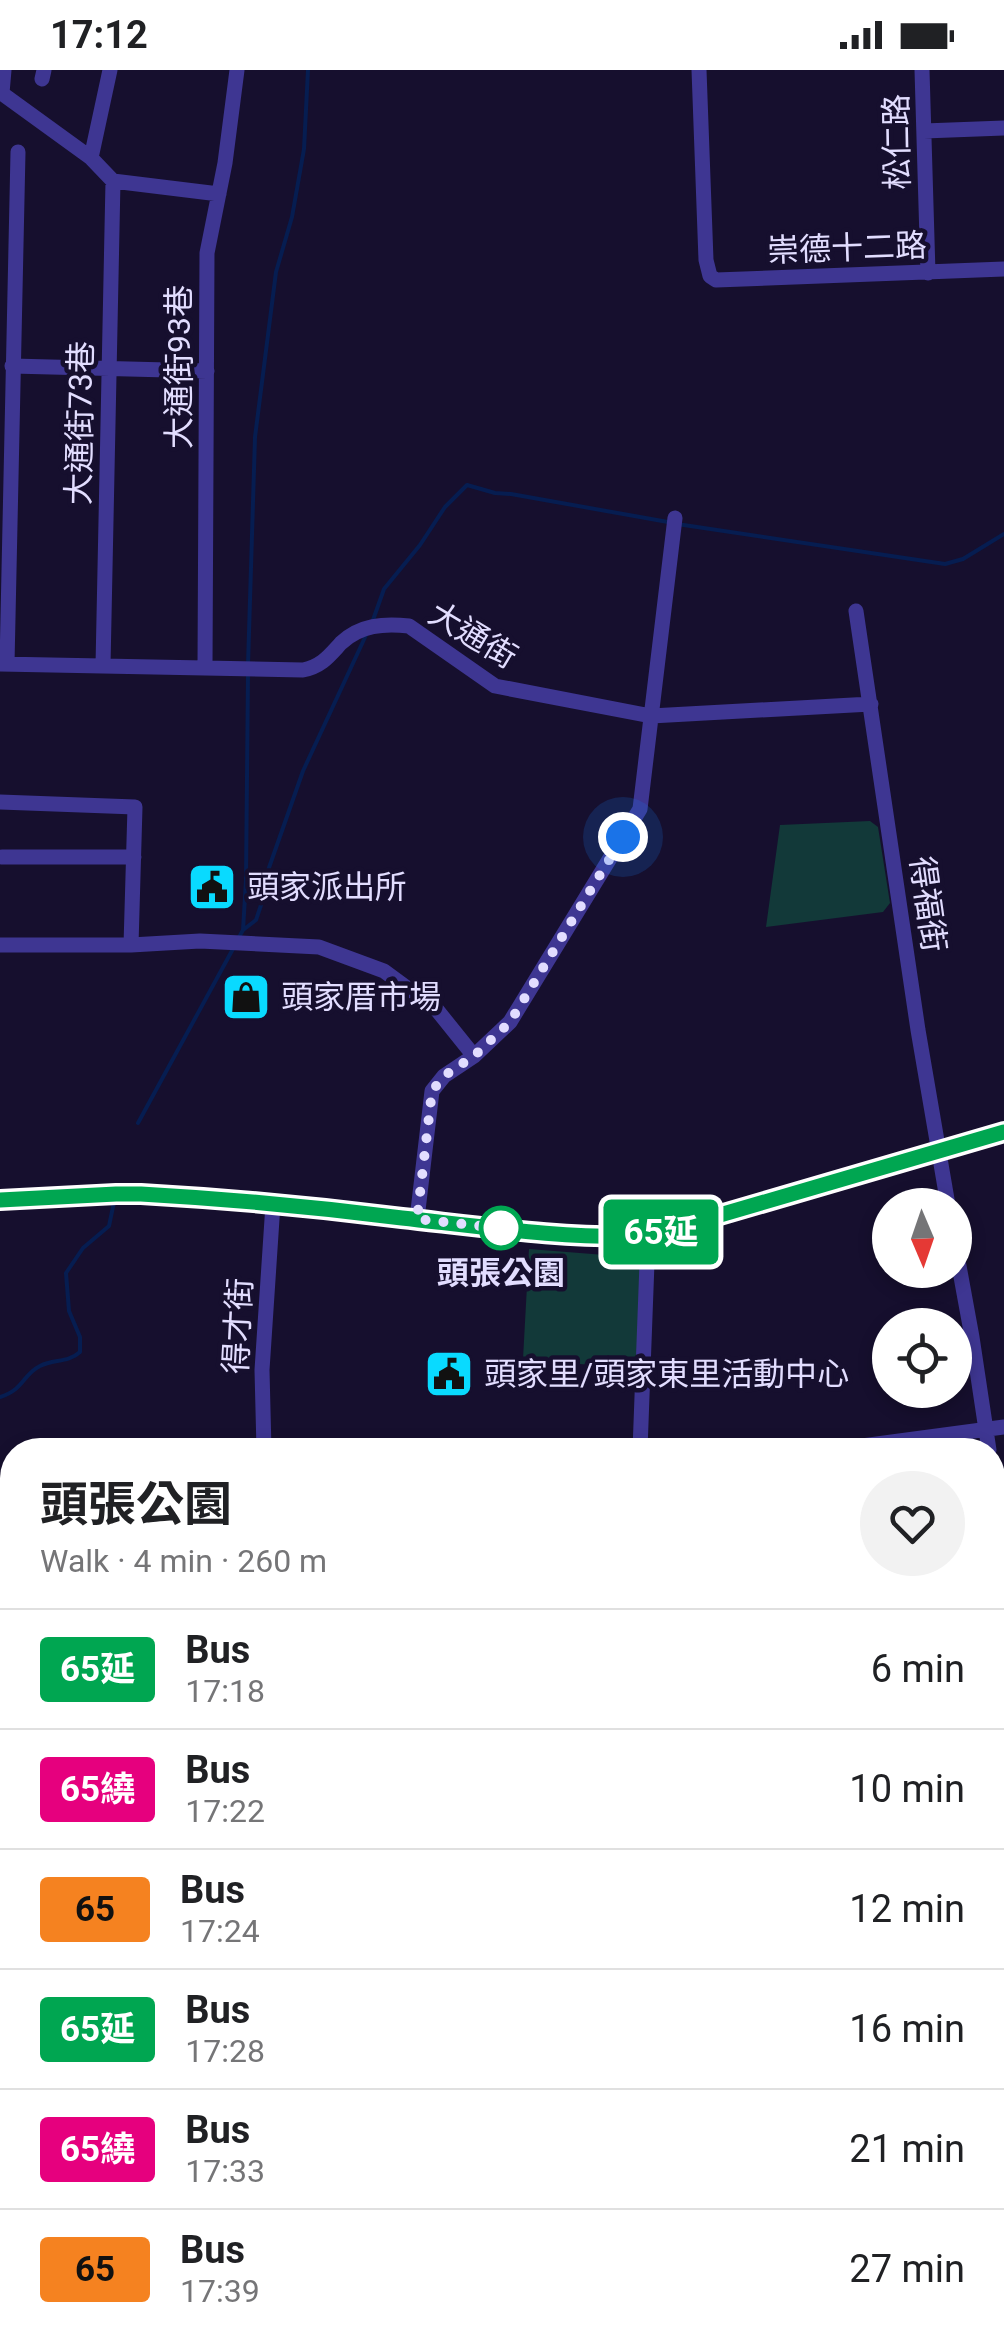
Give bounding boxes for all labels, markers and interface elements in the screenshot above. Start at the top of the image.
text: 17:12 [50,13,148,57]
street label: 松仁路 [877,94,917,190]
street label: 崇德十二路 [766,226,928,270]
street label: 大通街93巷 [160,285,198,449]
street label: 大通街73巷 [60,341,100,505]
street label: 大通街 [422,594,524,676]
your location [598,812,648,862]
street label: 得福街 [903,854,953,954]
public building icon: 頭家派出所 [186,861,238,913]
place label: 頭家派出所 [247,868,407,906]
shop icon: 頭家厝市場 [220,971,272,1023]
place label: 頭家厝市場 [281,978,441,1016]
north arrow [872,1188,972,1288]
map controls [872,1188,972,1408]
line badge: 65延 [604,1200,718,1264]
marker: 頭張公園 [480,1207,522,1249]
text: 65延 [623,1212,699,1253]
place label: 頭張公園 [437,1254,565,1292]
street label: 得才街 [217,1277,259,1375]
button: locate [872,1308,972,1408]
public building icon: 頭家里/頭家東里活動中心 [423,1348,475,1400]
place label: 頭家里/頭家東里活動中心 [484,1355,849,1393]
button: heart [860,1471,965,1576]
text: 頭張公園 [40,1476,232,1533]
text: Walk · 4 min · 260 m [40,1542,327,1580]
text: Bus [185,1628,250,1672]
text: 6 min [871,1647,965,1691]
text: 65延 [60,1649,135,1690]
text: 17:18 [185,1672,265,1710]
text: Bus [185,1748,250,1792]
text: 10 min [849,1767,965,1811]
text: 65繞 [60,1769,135,1810]
text: 17:22 [185,1792,265,1830]
text: Bus [180,1868,245,1912]
text: 12 min [849,1887,965,1931]
text: 65 [75,1889,115,1930]
text: 17:24 [180,1912,260,1950]
text: Bus [185,1988,250,2032]
text: 16 min [849,2007,965,2051]
text: 65延 [60,2009,135,2050]
text: 17:28 [185,2032,265,2070]
text: Bus [185,2108,250,2152]
text: 21 min [849,2127,965,2171]
text: 65繞 [60,2129,135,2170]
text: 17:33 [185,2152,265,2190]
text: Bus [180,2228,245,2272]
text: 27 min [849,2247,965,2291]
text: 65 [75,2249,115,2290]
text: 17:39 [180,2272,260,2310]

